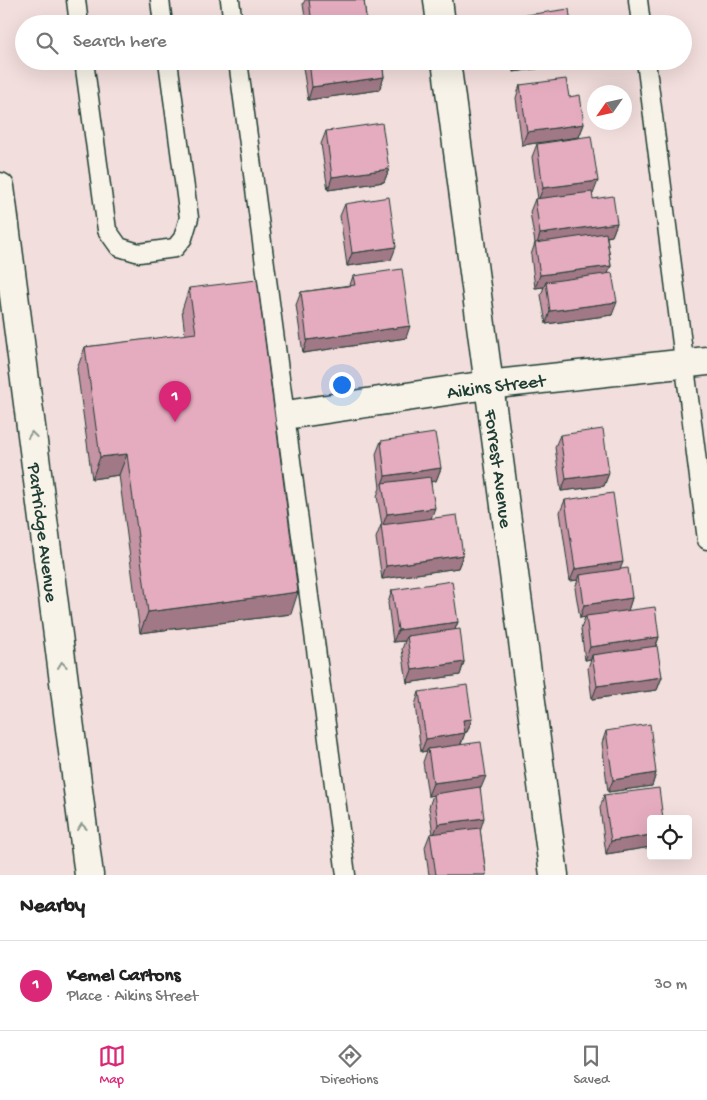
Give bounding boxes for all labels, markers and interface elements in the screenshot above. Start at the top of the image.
search box [15,15,692,70]
icon: search [33,29,61,57]
text: Search here [73,31,167,54]
north arrow [587,85,632,130]
street label: Aikins Street [445,370,549,406]
your location [329,372,355,398]
pin: 1 [159,381,191,422]
street label: Forrest Avenue [477,407,516,530]
one-way arrow [27,431,38,439]
street label: Partridge Avenue [21,461,62,604]
one-way arrow [57,661,68,669]
map controls [647,815,692,860]
button: locate [647,815,692,860]
one-way arrow [78,822,88,831]
text: Nearby [20,895,85,920]
text: Kemel Cartons [67,965,180,988]
text: 1 [33,976,39,995]
text: 30 m [654,976,687,995]
text: Place · Aikins Street [67,988,198,1007]
tab: Map [98,1042,126,1089]
tab: Directions [321,1042,378,1089]
tab: Saved [573,1042,609,1089]

